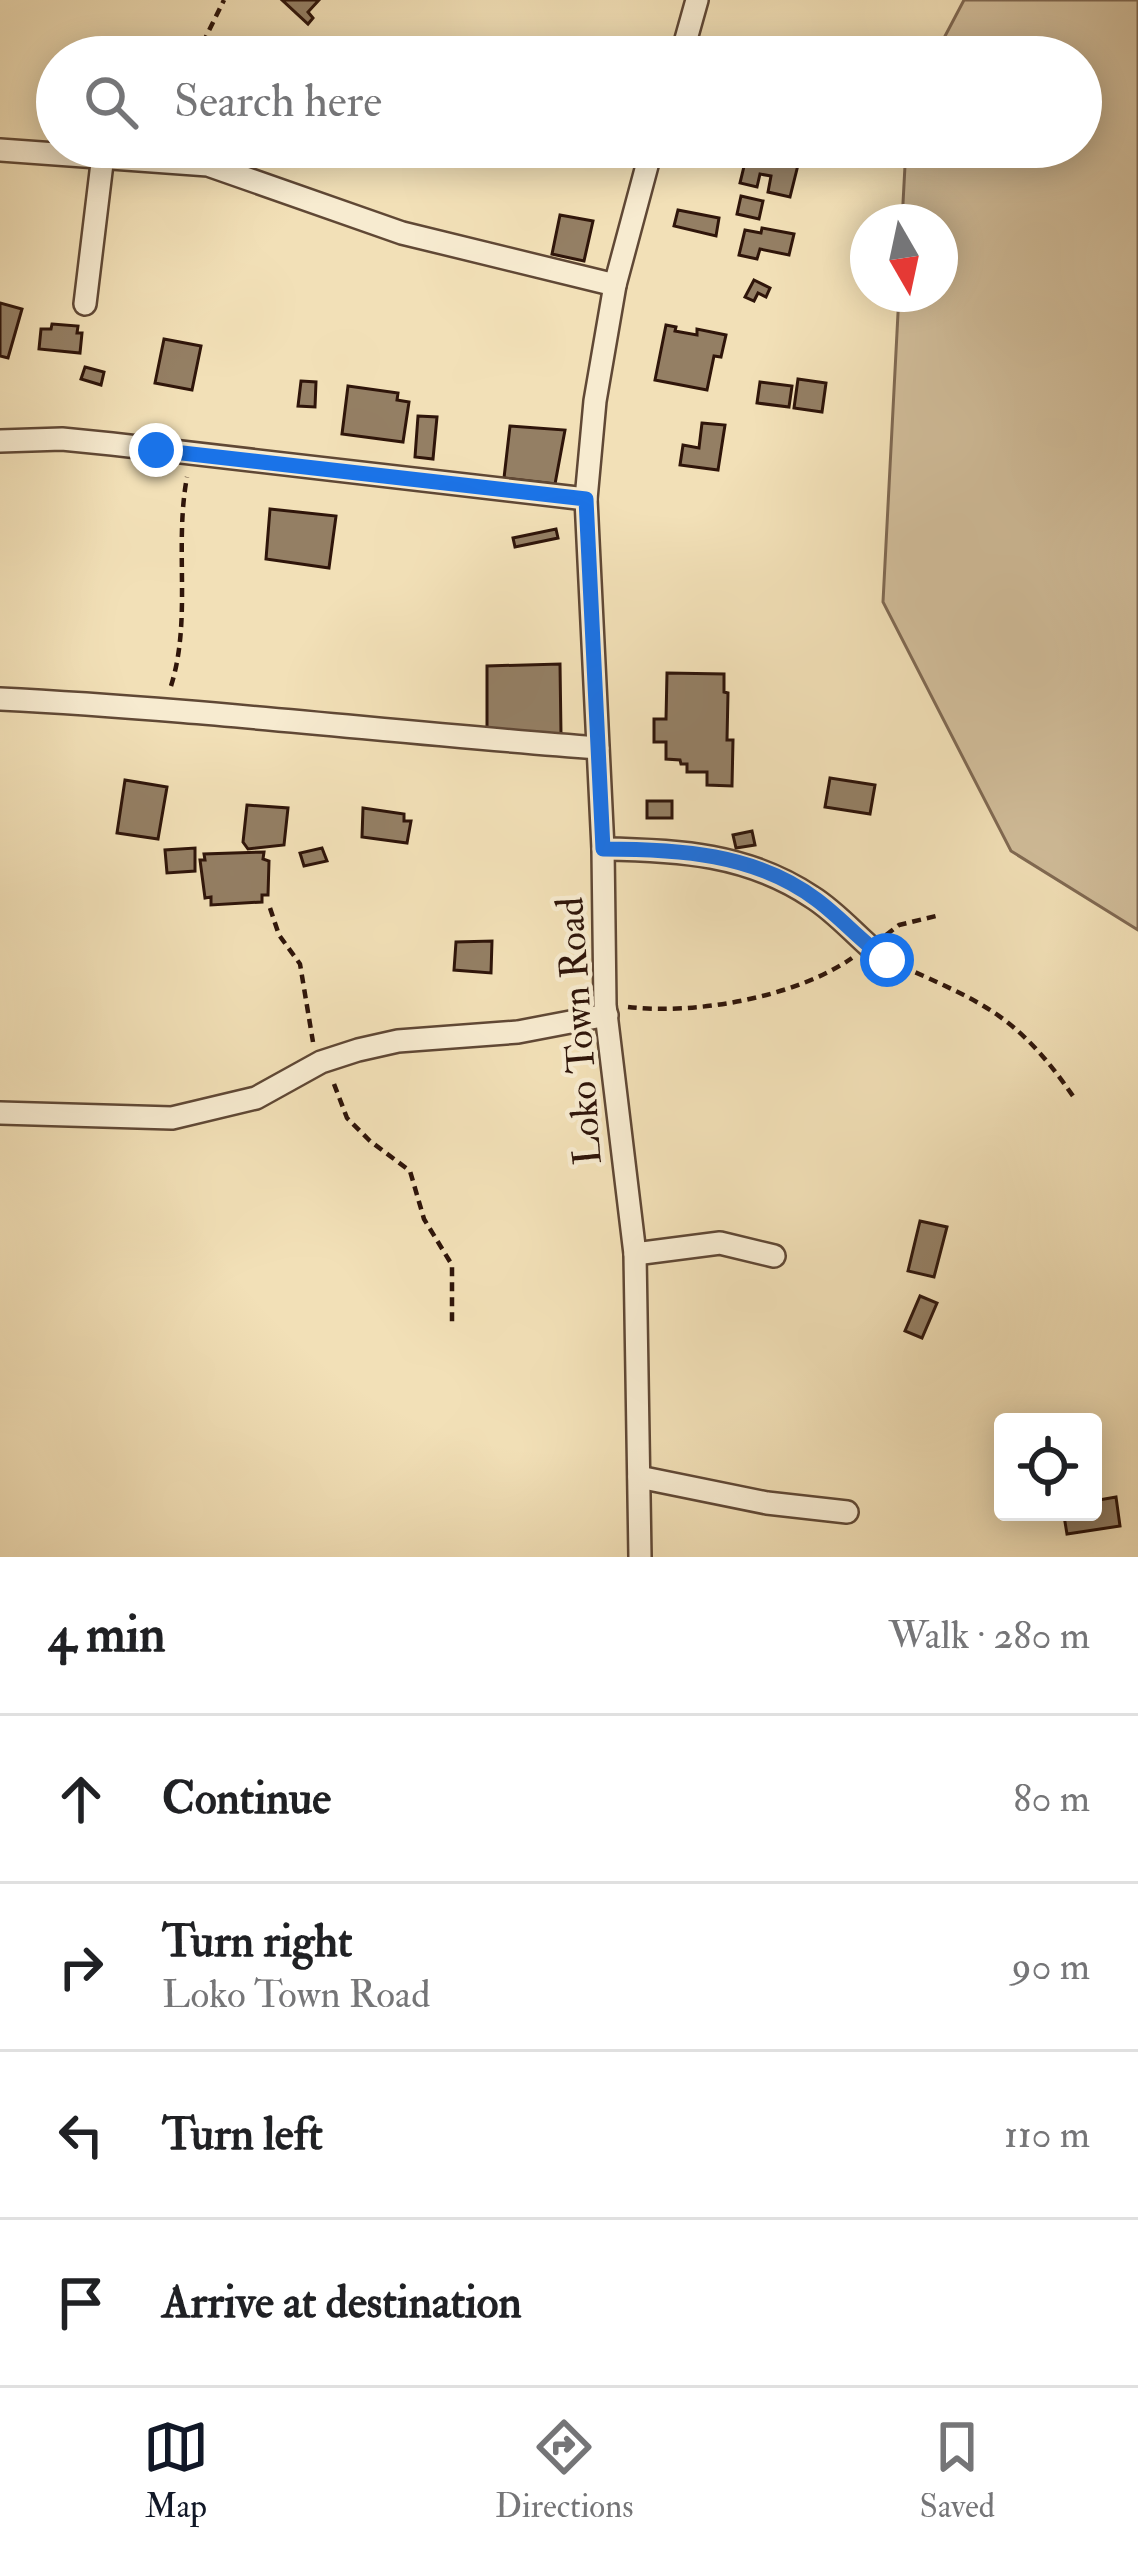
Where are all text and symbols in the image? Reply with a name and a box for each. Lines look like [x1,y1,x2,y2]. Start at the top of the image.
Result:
search box [36,36,1102,168]
icon: search [78,69,144,135]
text: Search here [174,74,382,130]
north arrow [850,204,958,312]
route end [129,423,183,477]
street label: Loko Town Road [545,895,613,1167]
route start [860,933,914,987]
map controls [994,1413,1102,1521]
button: locate [994,1413,1102,1521]
text: 4 min [48,1603,166,1667]
text: Walk · 280 m [888,1611,1090,1660]
icon: ahead [48,1766,114,1832]
text: Continue [162,1771,331,1827]
text: 80 m [1013,1774,1090,1823]
text: Turn right [162,1914,352,1970]
icon: right [48,1934,114,2000]
text: 90 m [1012,1942,1090,1991]
text: Loko Town Road [162,1970,430,2019]
icon: left [48,2102,114,2168]
text: Turn left [162,2107,323,2163]
text: 110 m [1004,2110,1090,2159]
icon: arrive [48,2270,114,2336]
text: Arrive at destination [162,2275,522,2331]
tab: Map [143,2414,209,2527]
tab: Directions [495,2414,634,2527]
tab: Saved [920,2414,995,2527]

